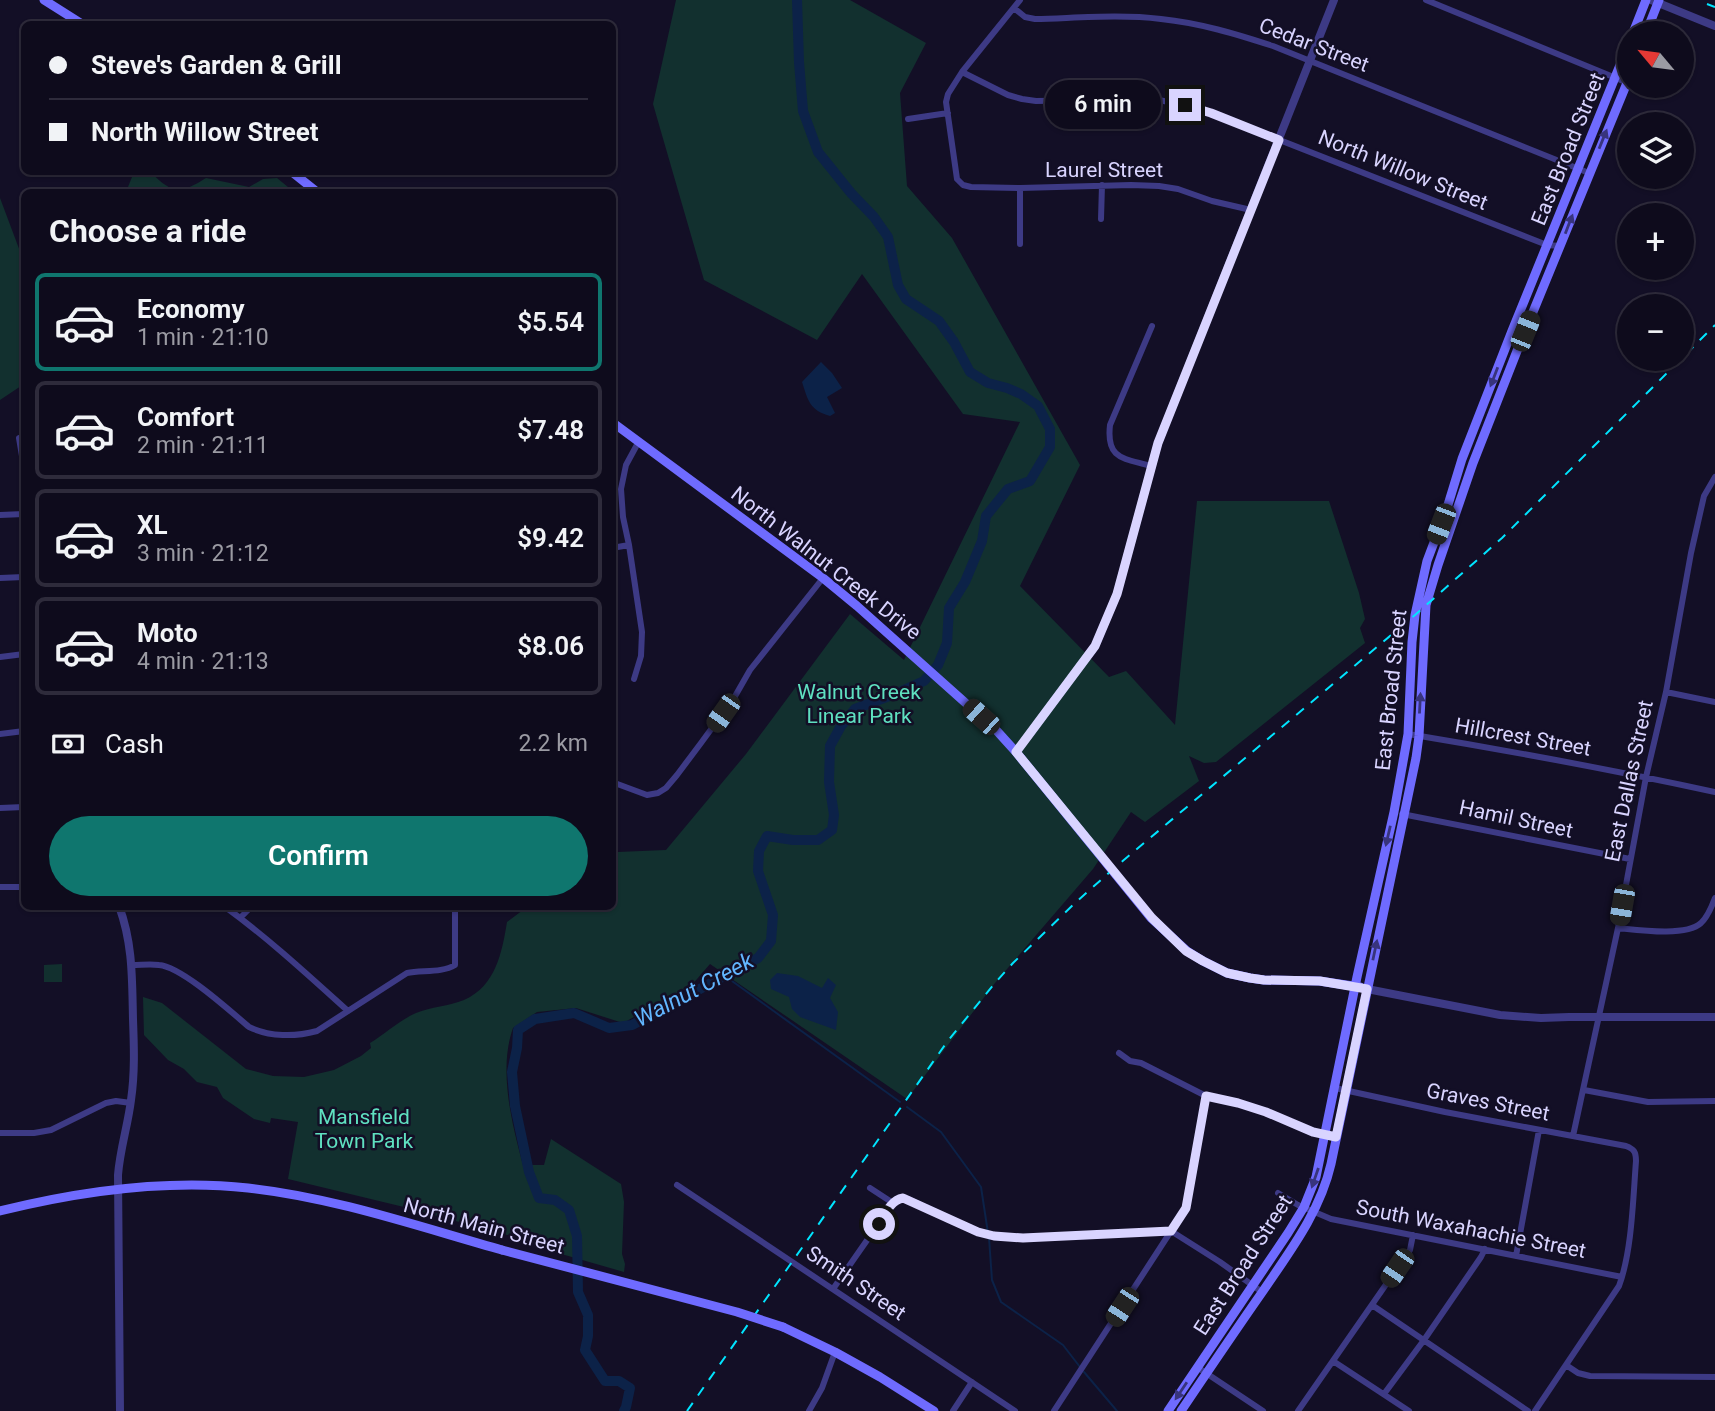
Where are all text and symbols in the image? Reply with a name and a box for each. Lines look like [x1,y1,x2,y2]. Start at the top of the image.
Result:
street label: Cedar Street [1256,13,1372,77]
north arrow [1617,21,1694,98]
map controls [1617,21,1694,371]
text: Steve's Garden & Grill [91,50,342,80]
street label: East Broad Street [1527,69,1610,229]
callout: 6 min [1045,80,1160,130]
route end [1169,89,1201,121]
text: 6 min [1074,91,1132,118]
button: layers [1617,112,1694,189]
text: North Willow Street [91,117,319,147]
street label: North Willow Street [1315,125,1491,215]
one-way arrow [1598,128,1609,149]
street label: Laurel Street [1045,158,1163,182]
button: + [1617,203,1694,280]
text: Choose a ride [49,212,246,250]
one-way arrow [1563,214,1574,235]
icon: car [53,291,116,354]
text: Economy [137,294,244,324]
button: − [1617,294,1694,371]
text: $5.54 [517,307,584,337]
car [1508,308,1543,354]
text: 1 min · 21:10 [137,324,269,351]
one-way arrow [1489,367,1500,388]
icon: car [53,399,116,462]
text: Comfort [137,402,234,432]
text: $7.48 [517,415,584,445]
text: 2 min · 21:11 [137,432,269,459]
street label: North Walnut Creek Drive [726,481,926,645]
car [1424,501,1459,547]
icon: car [53,507,116,570]
text: XL [137,510,168,540]
text: $9.42 [517,523,584,553]
text: 3 min · 21:12 [137,540,269,567]
street label: East Broad Street [1371,608,1411,772]
icon: car [53,615,116,678]
text: Moto [137,618,198,648]
text: $8.06 [517,631,584,661]
text: 4 min · 21:13 [137,648,269,675]
park label: Walnut Creek Linear Park [797,680,921,728]
car [703,690,744,736]
one-way arrow [1415,692,1426,714]
car [959,695,1004,739]
street label: East Dallas Street [1600,698,1658,864]
street label: Hillcrest Street [1453,713,1593,761]
icon: cash [49,725,87,763]
text: Cash [105,729,164,759]
text: 2.2 km [519,730,588,757]
street label: Hamil Street [1457,795,1575,843]
button: Confirm [49,816,588,896]
one-way arrow [1383,825,1394,847]
car [1609,882,1636,928]
one-way arrow [1370,939,1381,961]
water label: Walnut Creek [630,947,759,1033]
street label: Graves Street [1424,1078,1552,1126]
park label: Mansfield Town Park [315,1105,414,1153]
one-way arrow [1309,1168,1320,1189]
street label: East Broad Street [1189,1190,1297,1340]
street label: North Main Street [401,1193,567,1259]
street label: South Waxahachie Street [1354,1195,1588,1263]
route start [863,1208,895,1240]
street label: Smith Street [802,1241,911,1325]
car [1377,1245,1418,1291]
car [1102,1284,1143,1330]
one-way arrow [1174,1382,1188,1400]

